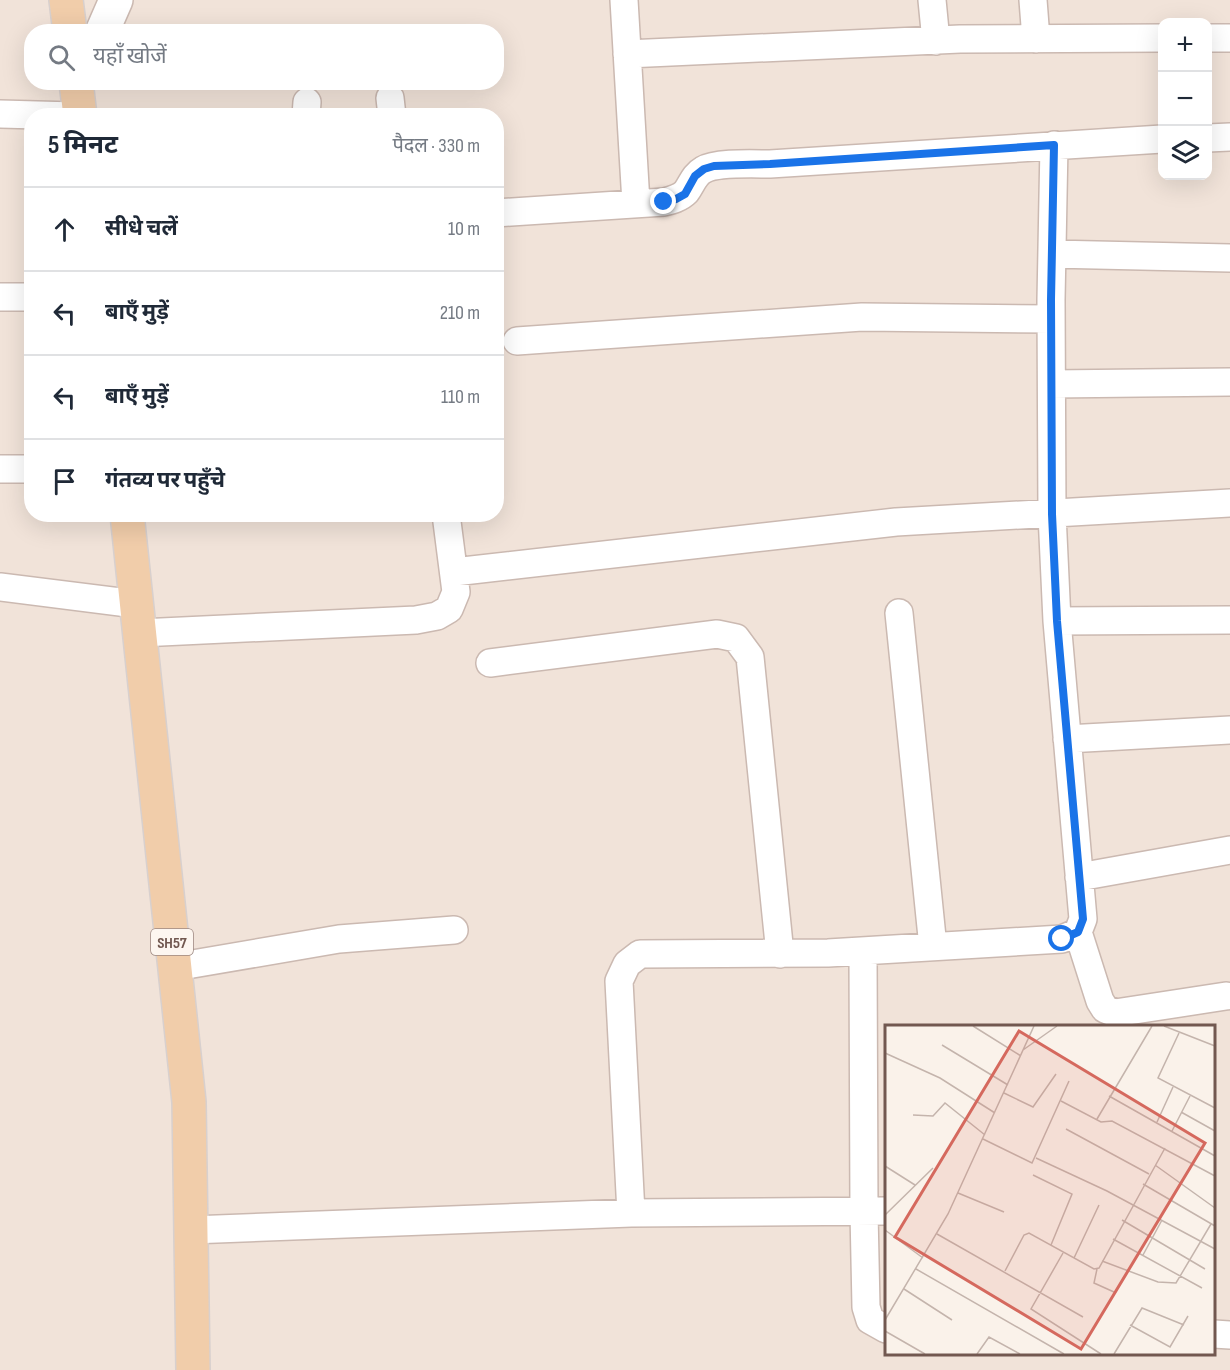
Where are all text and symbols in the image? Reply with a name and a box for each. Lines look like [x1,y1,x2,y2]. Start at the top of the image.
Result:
map controls [1158,18,1212,180]
button: + [1158,18,1212,72]
search box [24,24,504,90]
icon: search [45,41,78,74]
text: यहाँ खोजें [93,43,167,70]
button: − [1158,72,1212,126]
button: layers [1158,126,1212,180]
text: 5 मिनट [48,130,118,161]
text: पैदल · 330 m [392,134,480,158]
route end [650,188,676,214]
icon: ahead [48,213,81,246]
text: सीधे चलें [105,215,178,242]
text: 10 m [448,217,480,241]
icon: left [48,297,81,330]
text: बाएँ मुड़ें [105,299,169,326]
text: 210 m [440,301,480,325]
icon: left [48,381,81,414]
text: बाएँ मुड़ें [105,383,169,410]
text: 110 m [441,385,480,409]
icon: arrive [48,465,81,498]
text: गंतव्य पर पहुँचे [105,467,225,494]
route start [1048,925,1074,951]
road number: SH57 [151,929,193,955]
inset map [885,1025,1215,1355]

